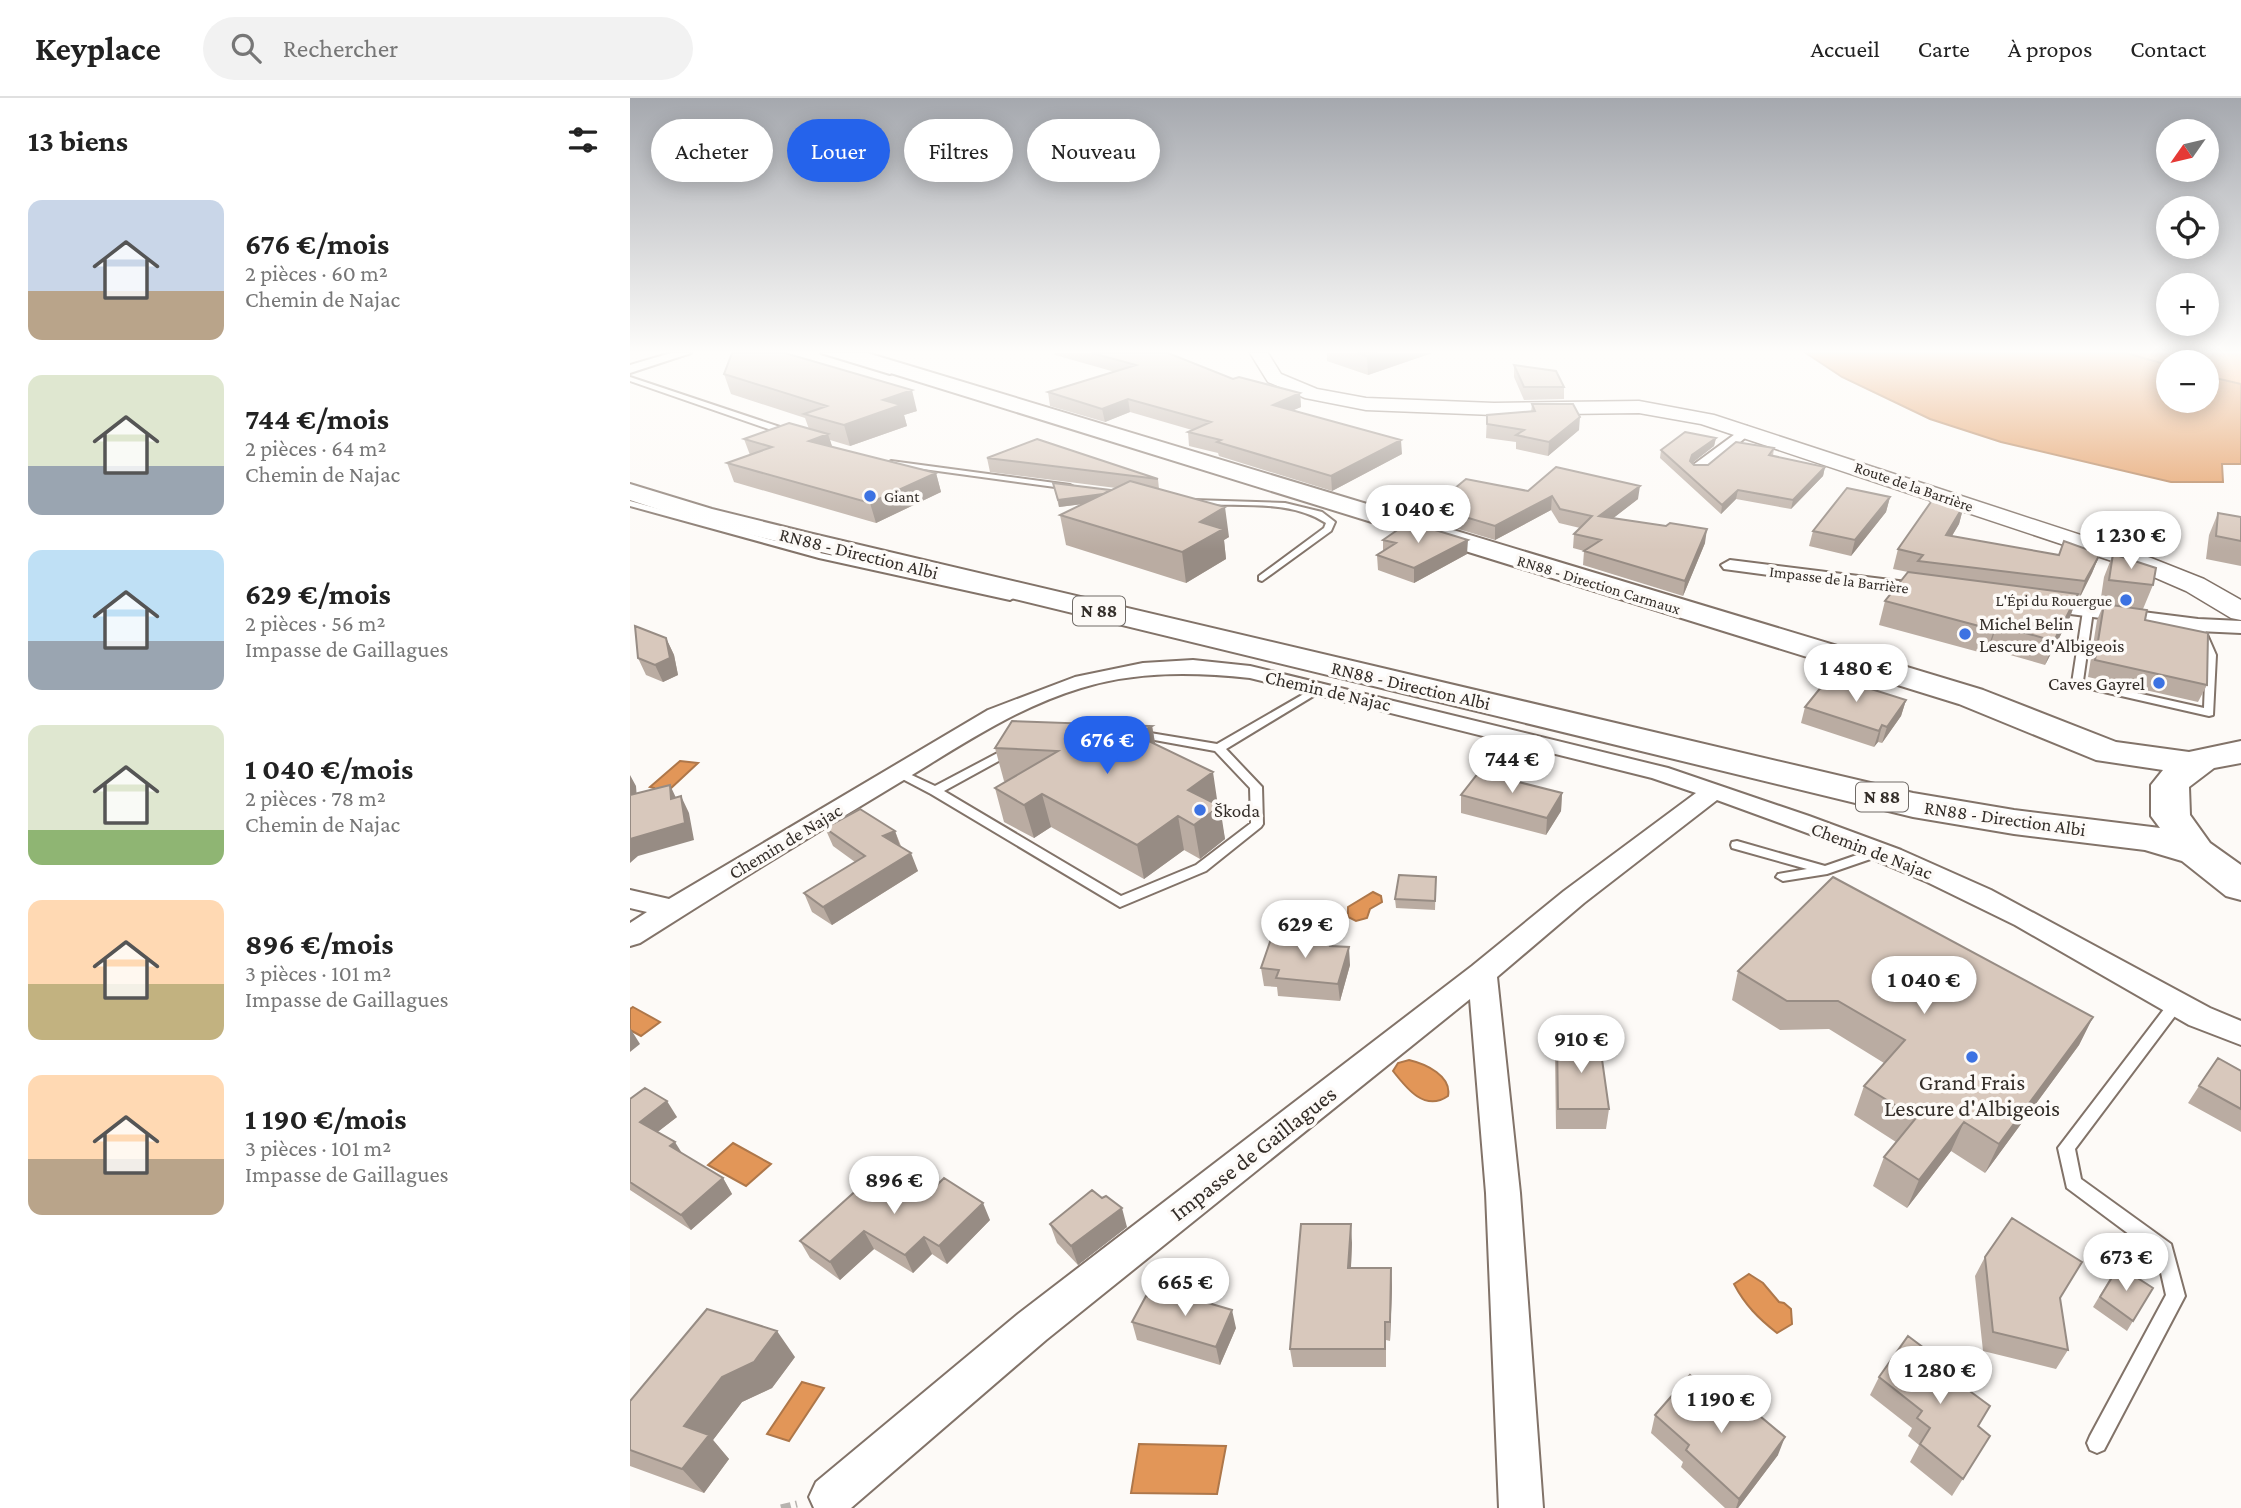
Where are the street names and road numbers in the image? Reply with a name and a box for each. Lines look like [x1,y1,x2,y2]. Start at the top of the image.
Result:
street label: Route de la Barrière [1852,458,1975,515]
street label: RN88 - Direction Albi [777,524,940,583]
street label: RN88 - Direction Carmaux [1515,551,1683,618]
street label: Impasse de la Barrière [1768,563,1910,597]
road number: N 88 [1073,597,1125,626]
street label: RN88 - Direction Albi [1329,657,1493,714]
street label: Chemin de Najac [1263,666,1393,716]
road number: N 88 [1856,782,1908,812]
street label: RN88 - Direction Albi [1923,797,2087,840]
street label: Chemin de Najac [725,799,846,884]
street label: Chemin de Najac [1808,818,1936,884]
street label: Impasse de Gaillagues [1165,1080,1341,1226]

